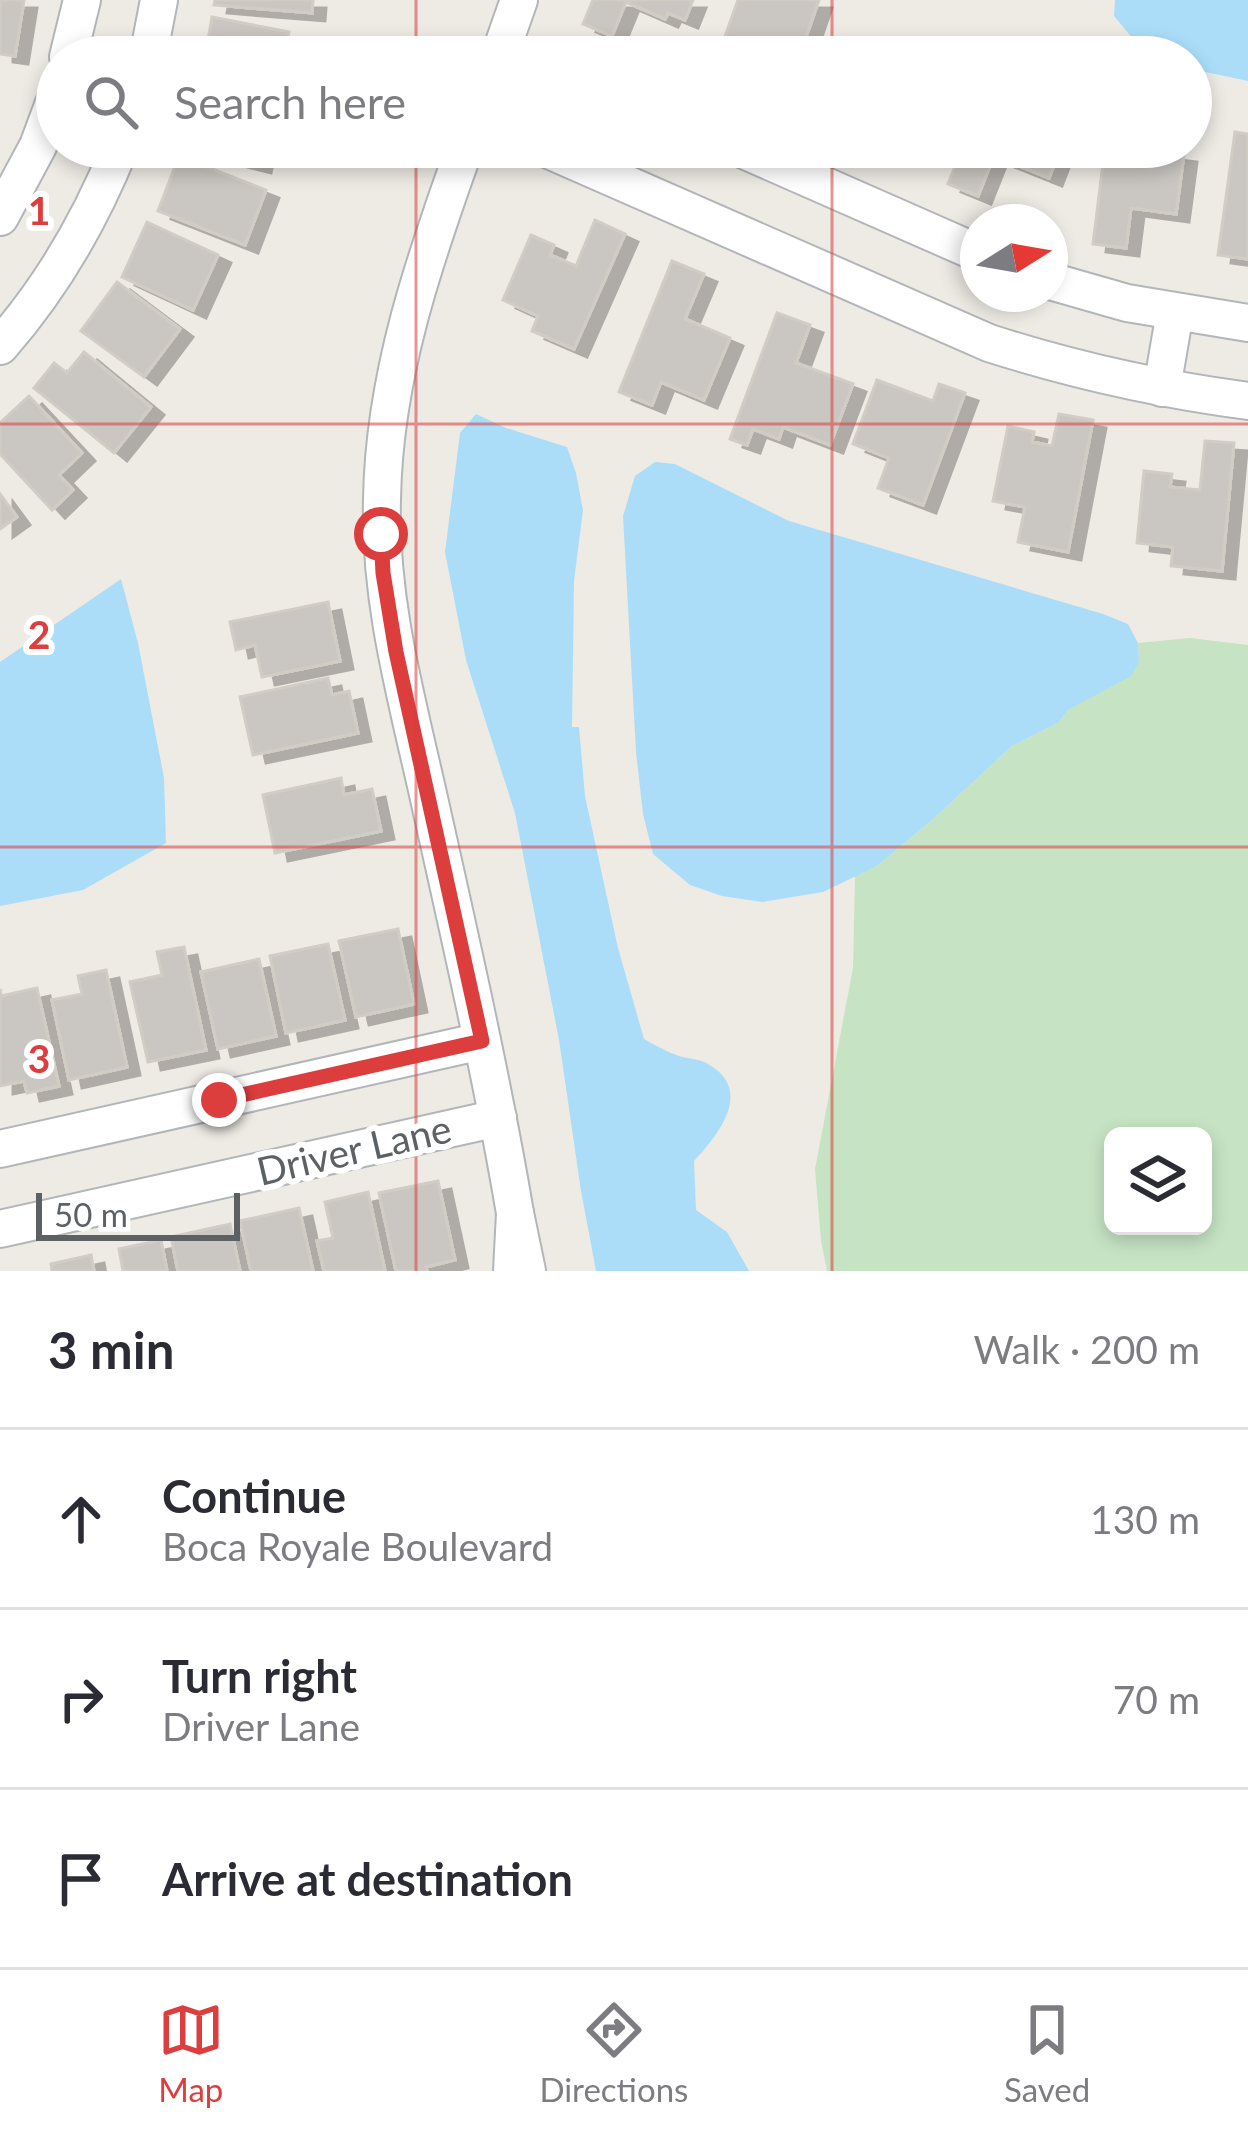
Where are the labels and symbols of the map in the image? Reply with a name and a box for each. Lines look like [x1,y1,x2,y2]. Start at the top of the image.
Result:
text: 1 [28,187,50,233]
north arrow [960,204,1068,312]
route start [354,507,408,561]
text: 2 [28,611,50,657]
text: 3 [28,1035,50,1081]
route end [192,1073,246,1127]
street label: Driver Lane [252,1104,455,1194]
scale bar [36,1187,240,1240]

